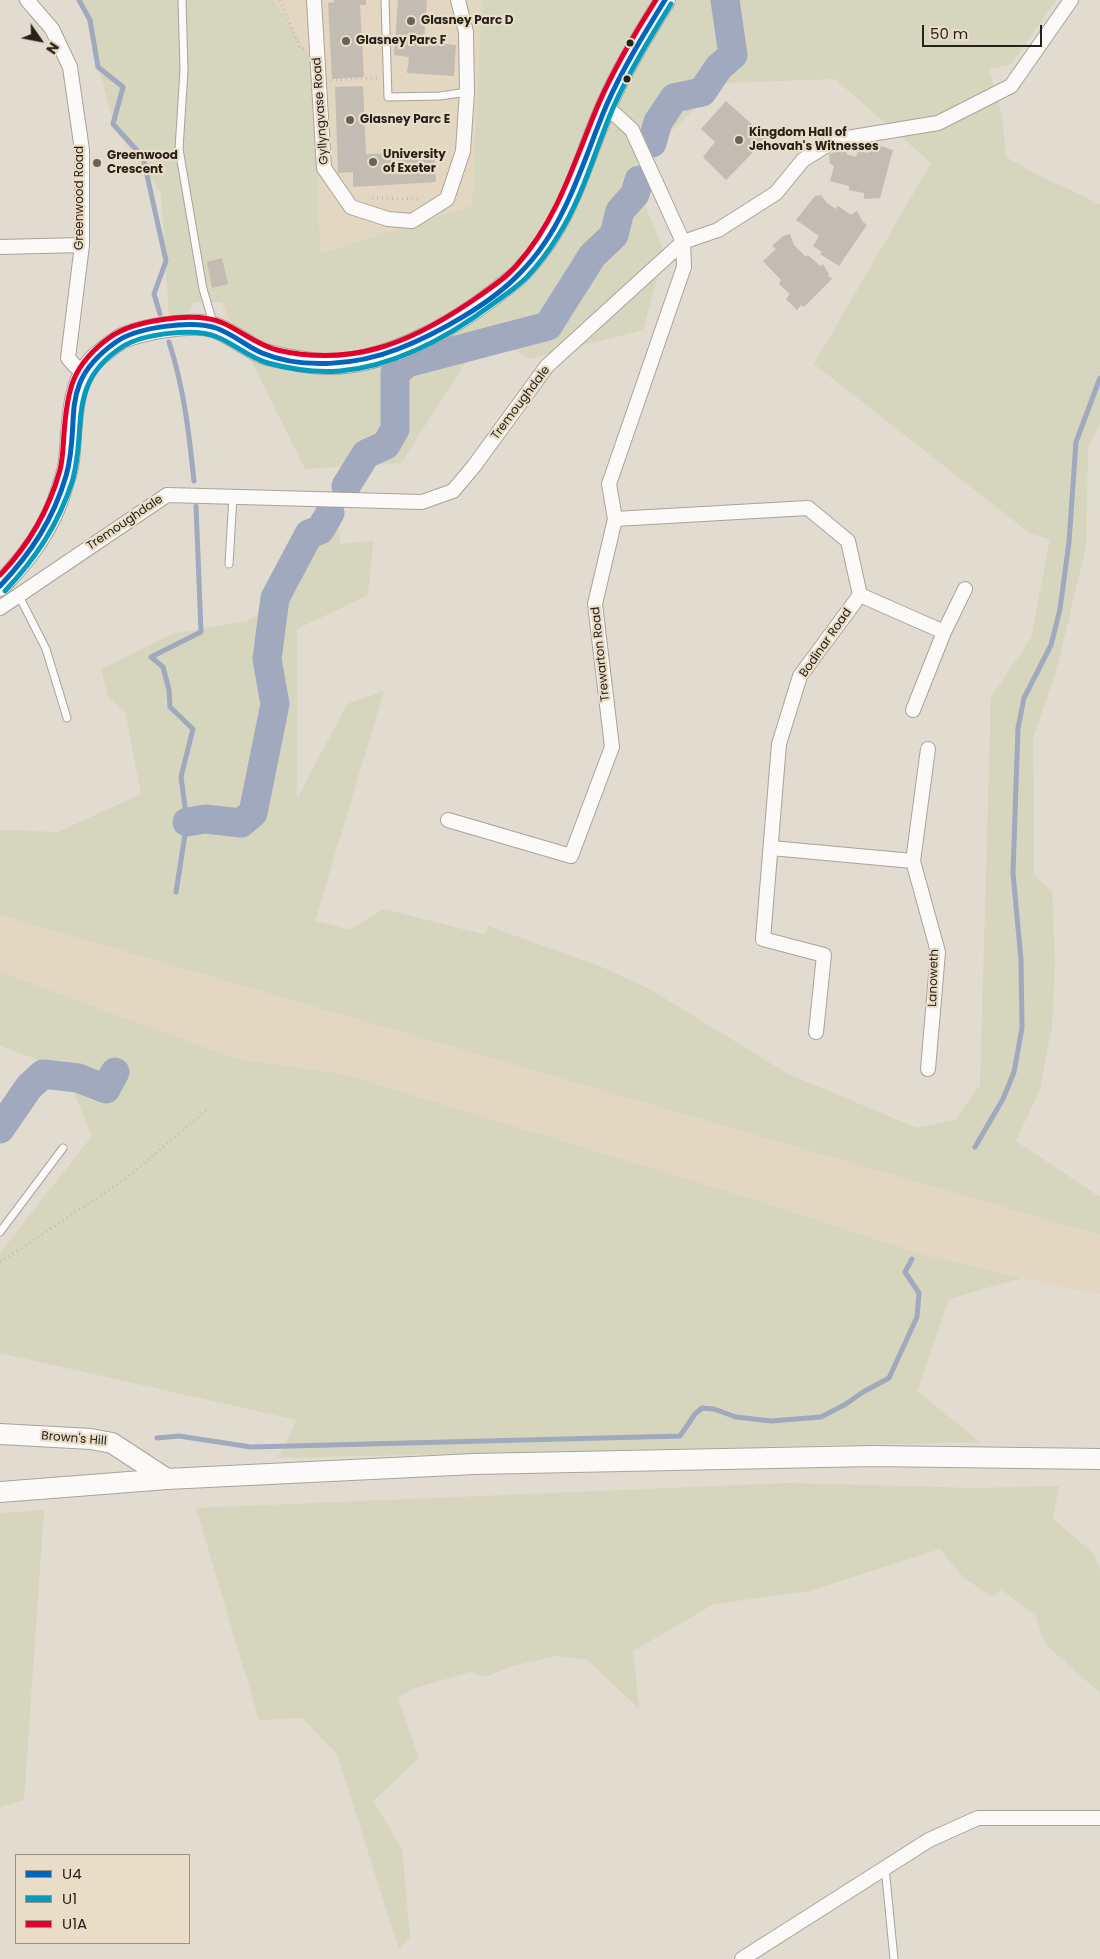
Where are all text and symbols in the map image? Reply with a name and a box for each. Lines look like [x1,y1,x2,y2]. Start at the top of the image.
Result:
place label: Glasney Parc D [421,14,513,28]
north arrow [15,15,65,65]
marker: Glasney Parc D [405,15,417,27]
scale bar [925,15,1045,47]
text: 50 m [930,23,968,44]
place label: Glasney Parc F [356,34,446,48]
marker: Glasney Parc F [340,35,352,47]
text: N [41,38,64,58]
unlabelled marker [625,38,635,48]
street label: Gyllyngvase Road [310,57,332,165]
unlabelled marker [622,74,632,84]
place label: Glasney Parc E [360,113,450,127]
marker: Glasney Parc E [344,114,356,126]
place label: Kingdom Hall of Jehovah's Witnesses [749,126,879,154]
marker: Kingdom Hall of Jehovah's Witnesses [733,134,745,146]
street label: Greenwood Road [73,146,87,250]
place label: University of Exeter [383,148,446,176]
place label: Greenwood Crescent [107,149,178,177]
marker: University of Exeter [367,156,379,168]
marker: Greenwood Crescent [91,157,103,169]
street label: Tremoughdale [489,363,553,443]
street label: Tremoughdale [84,492,166,554]
street label: Trewarton Road [589,606,613,702]
street label: Bodinar Road [797,606,855,680]
street label: Lanoweth [926,949,942,1007]
street label: Brown's Hill [41,1429,107,1449]
legend [15,1854,190,1944]
text: U4 [62,1863,82,1884]
text: U1 [62,1888,77,1909]
text: U1A [62,1913,87,1934]

